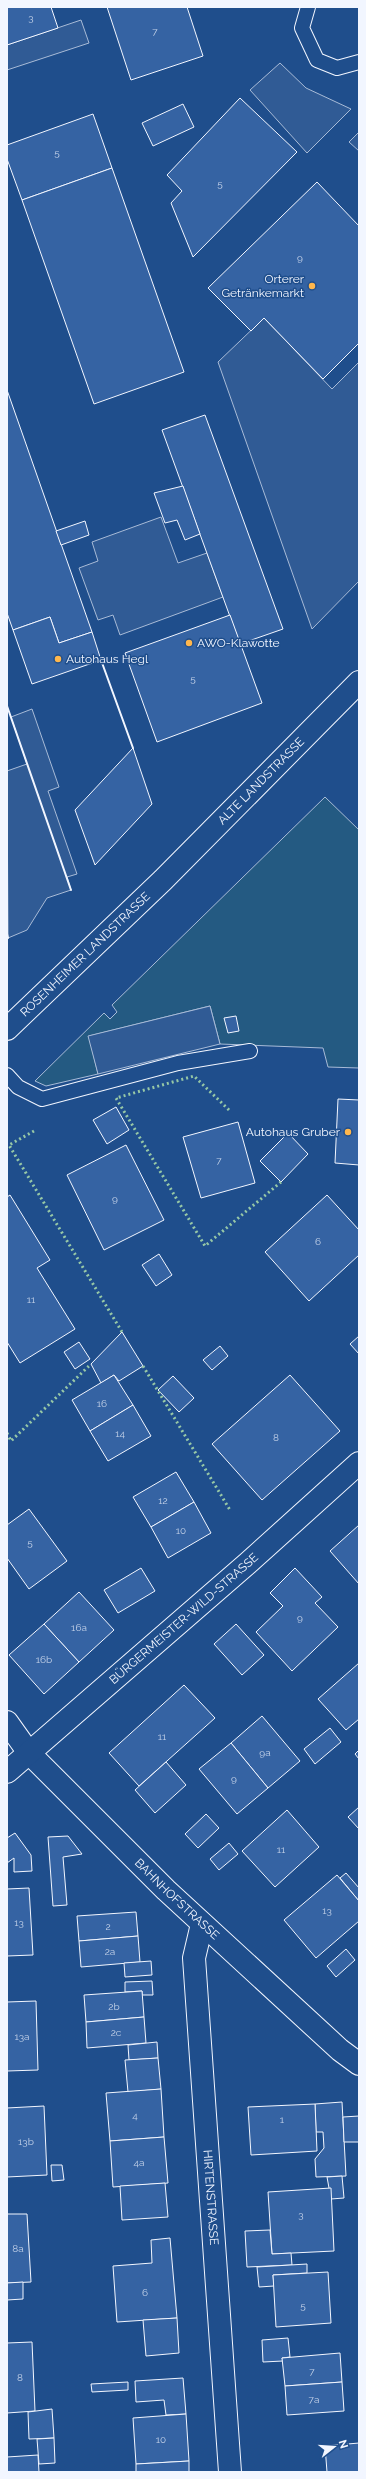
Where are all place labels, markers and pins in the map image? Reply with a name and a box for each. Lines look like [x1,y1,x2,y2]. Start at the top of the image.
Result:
place label: Orterer Getränkemarkt [221,272,305,300]
marker: Orterer Getränkemarkt [307,281,317,291]
place label: AWO-Klawotte [197,636,280,650]
marker: AWO-Klawotte [184,638,194,648]
place label: Autohaus Hegl [66,652,149,666]
marker: Autohaus Hegl [53,654,63,664]
place label: Autohaus Gruber [246,1125,341,1139]
marker: Autohaus Gruber [343,1127,353,1137]

